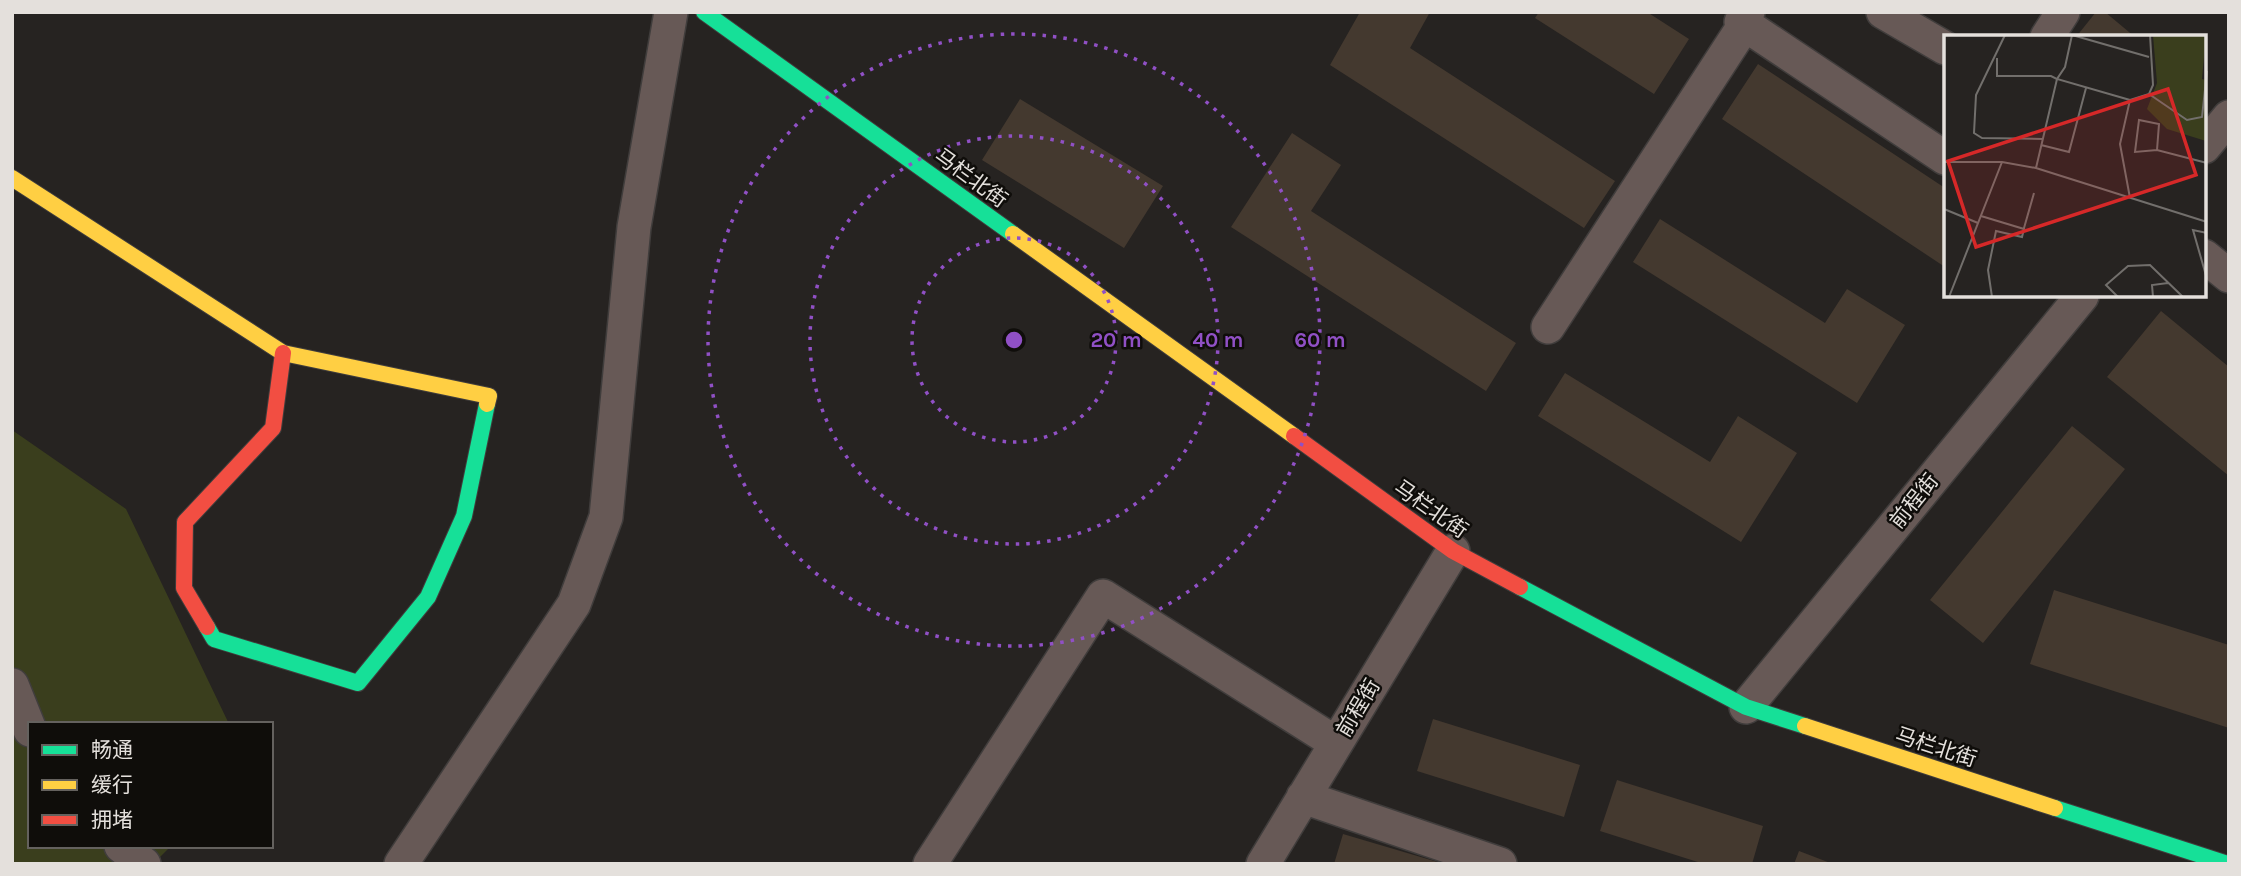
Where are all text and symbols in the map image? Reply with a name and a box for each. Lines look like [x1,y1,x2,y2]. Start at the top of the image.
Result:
inset map [1944,35,2206,298]
street label: 马栏北街 [930,144,1012,212]
centre of rings [1002,328,1026,352]
text: 20 m [1090,328,1142,352]
text: 40 m [1192,328,1244,352]
text: 60 m [1294,328,1346,352]
street label: 前程街 [1885,469,1943,533]
street label: 马栏北街 [1390,475,1472,543]
street label: 前程街 [1331,675,1385,741]
legend [28,722,273,848]
street label: 马栏北街 [1892,723,1980,771]
text: 畅通 [91,738,133,762]
text: 缓行 [91,773,133,797]
text: 拥堵 [91,808,133,832]

